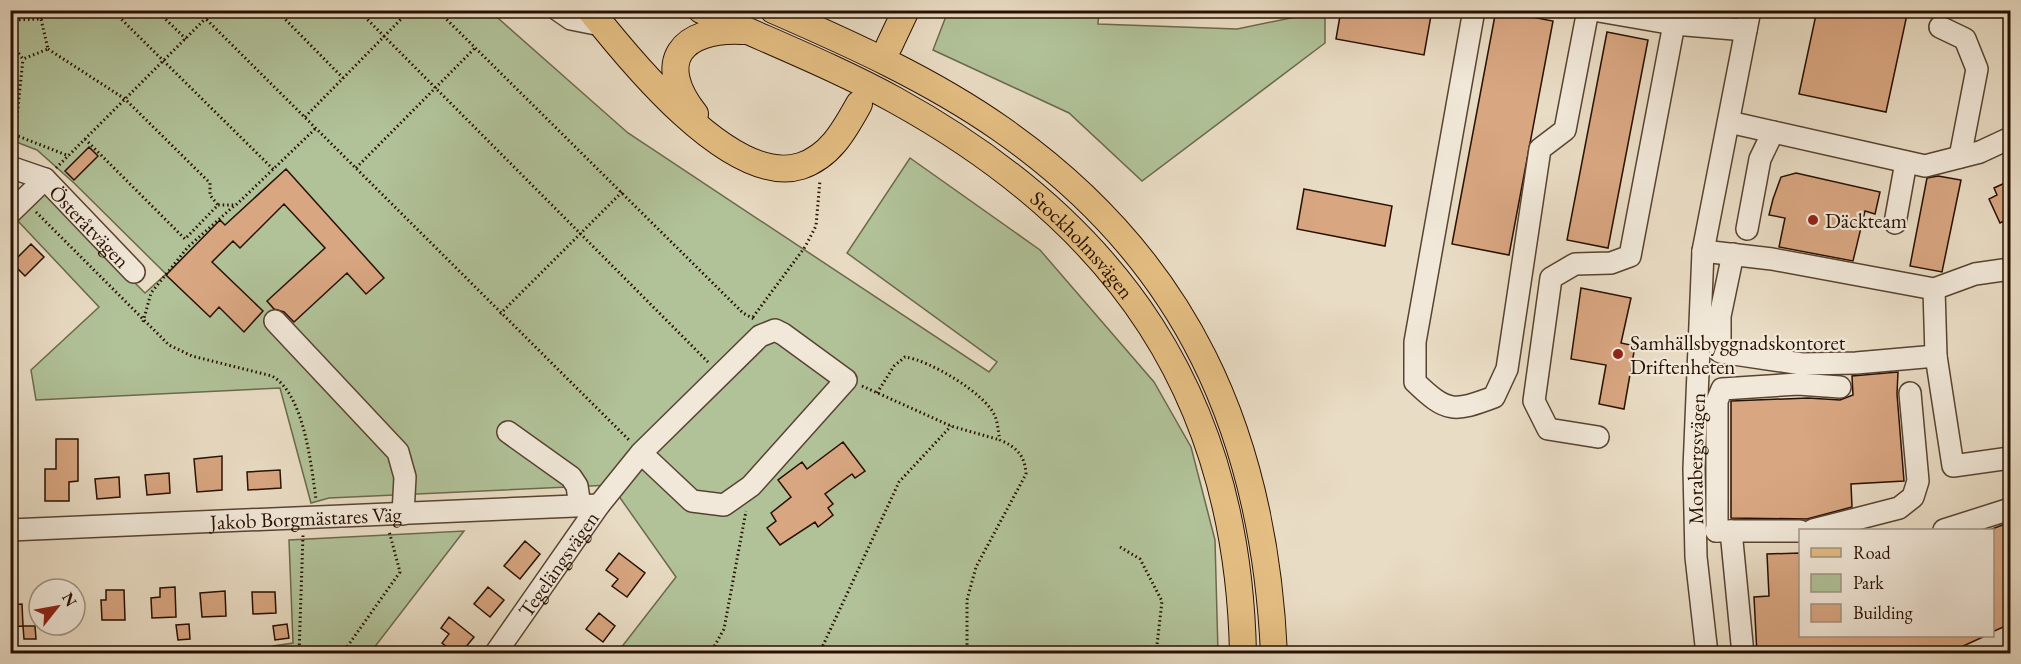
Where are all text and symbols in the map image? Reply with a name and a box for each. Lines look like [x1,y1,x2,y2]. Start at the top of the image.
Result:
street label: Österåtvägen [44,179,136,273]
street label: Stockholmsvägen [1025,184,1141,304]
place label: Däckteam [1825,207,1907,234]
marker: Däckteam [1806,213,1820,227]
place label: Samhällsbyggnadskontoret Driftenheten [1630,329,1846,380]
marker: Samhällsbyggnadskontoret Driftenheten [1611,347,1625,361]
street label: Morabergsvägen [1680,392,1711,525]
street label: Jakob Borgmästares Väg [207,500,403,535]
street label: Tegelängsvägen [512,505,604,622]
legend [1799,529,1994,637]
text: Road [1853,541,1892,564]
text: Park [1853,571,1884,594]
north arrow [27,577,87,637]
text: N [57,589,82,611]
text: Building [1853,601,1913,624]

